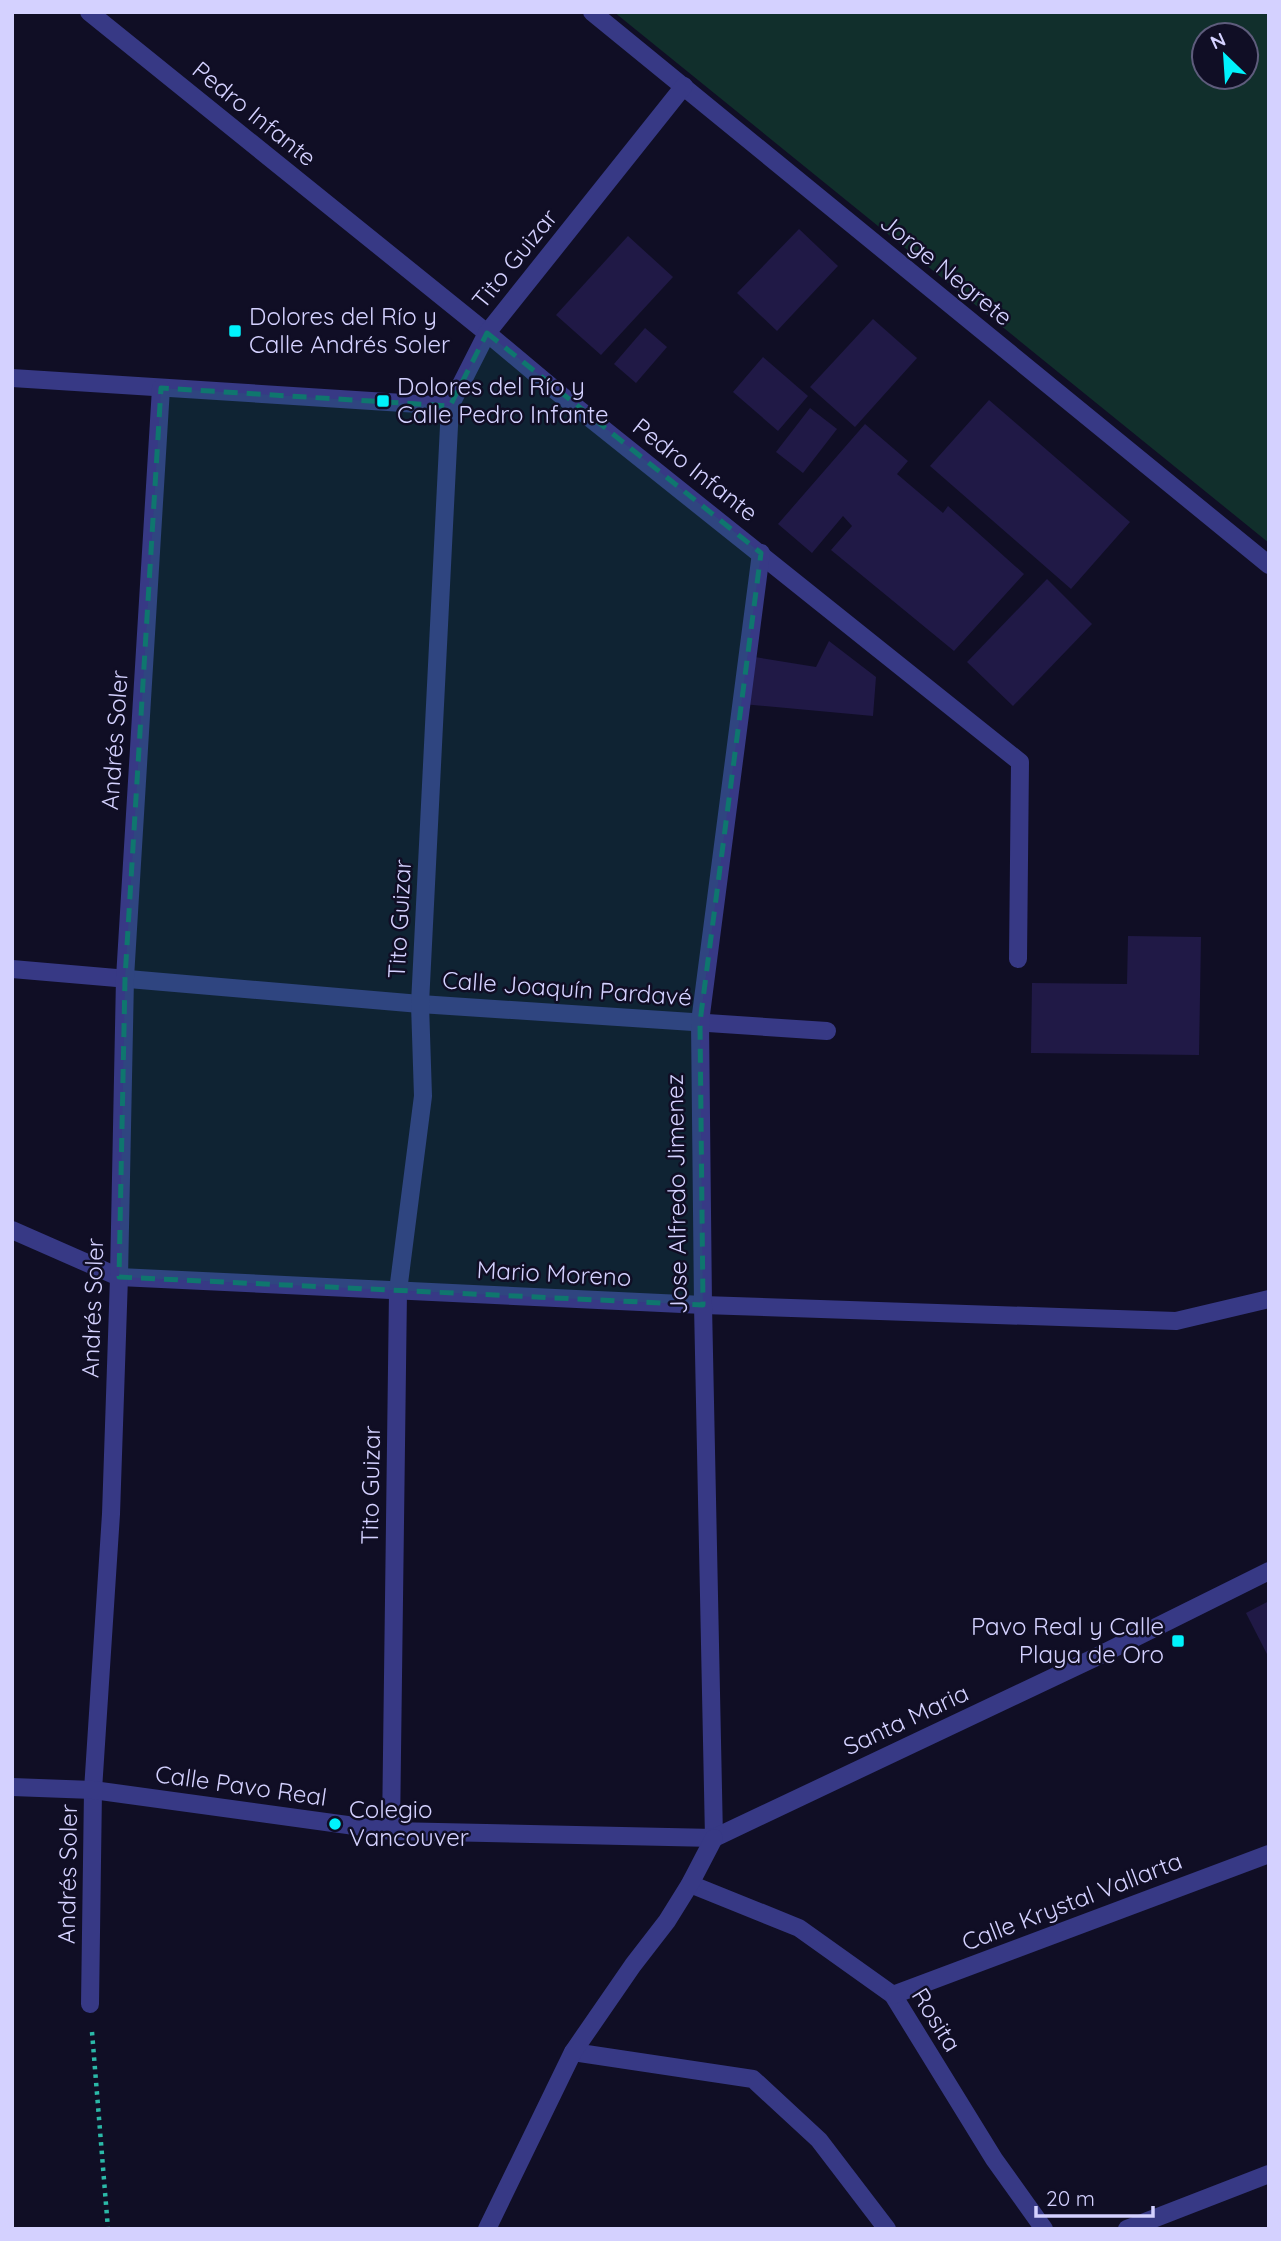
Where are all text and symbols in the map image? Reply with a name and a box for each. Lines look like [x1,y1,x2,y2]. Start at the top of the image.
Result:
north arrow [1190,21,1260,91]
text: N [1206,27,1229,54]
street label: Pedro Infante [187,54,323,172]
street label: Tito Guizar [465,203,563,314]
street label: Jorge Negrete [874,207,1019,332]
place label: Dolores del Río y Calle Andrés Soler [249,301,450,359]
marker: Dolores del Río y Calle Andrés Soler [227,323,243,339]
place label: Dolores del Río y Calle Pedro Infante [397,371,609,429]
marker: Dolores del Río y Calle Pedro Infante [375,393,391,409]
street label: Pedro Infante [627,411,764,527]
street label: Andrés Soler [94,669,134,811]
street label: Tito Guizar [381,859,417,979]
street label: Calle Joaquín Pardavé [441,964,693,1012]
street label: Jose Alfredo Jimenez [659,1074,693,1314]
street label: Andrés Soler [75,1237,109,1378]
street label: Mario Moreno [476,1254,632,1292]
street label: Tito Guizar [354,1425,386,1545]
place label: Pavo Real y Calle Playa de Oro [971,1611,1164,1669]
marker: Pavo Real y Calle Playa de Oro [1170,1633,1186,1649]
street label: Santa Maria [838,1677,973,1761]
street label: Calle Pavo Real [153,1758,329,1812]
place label: Colegio Vancouver [349,1794,469,1852]
street label: Andrés Soler [51,1804,83,1944]
marker: Colegio Vancouver [327,1816,343,1832]
street label: Calle Krystal Vallarta [957,1845,1186,1957]
street label: Rosita [906,1982,968,2057]
scale bar [1036,2174,1153,2218]
text: 20 m [1046,2185,1095,2211]

